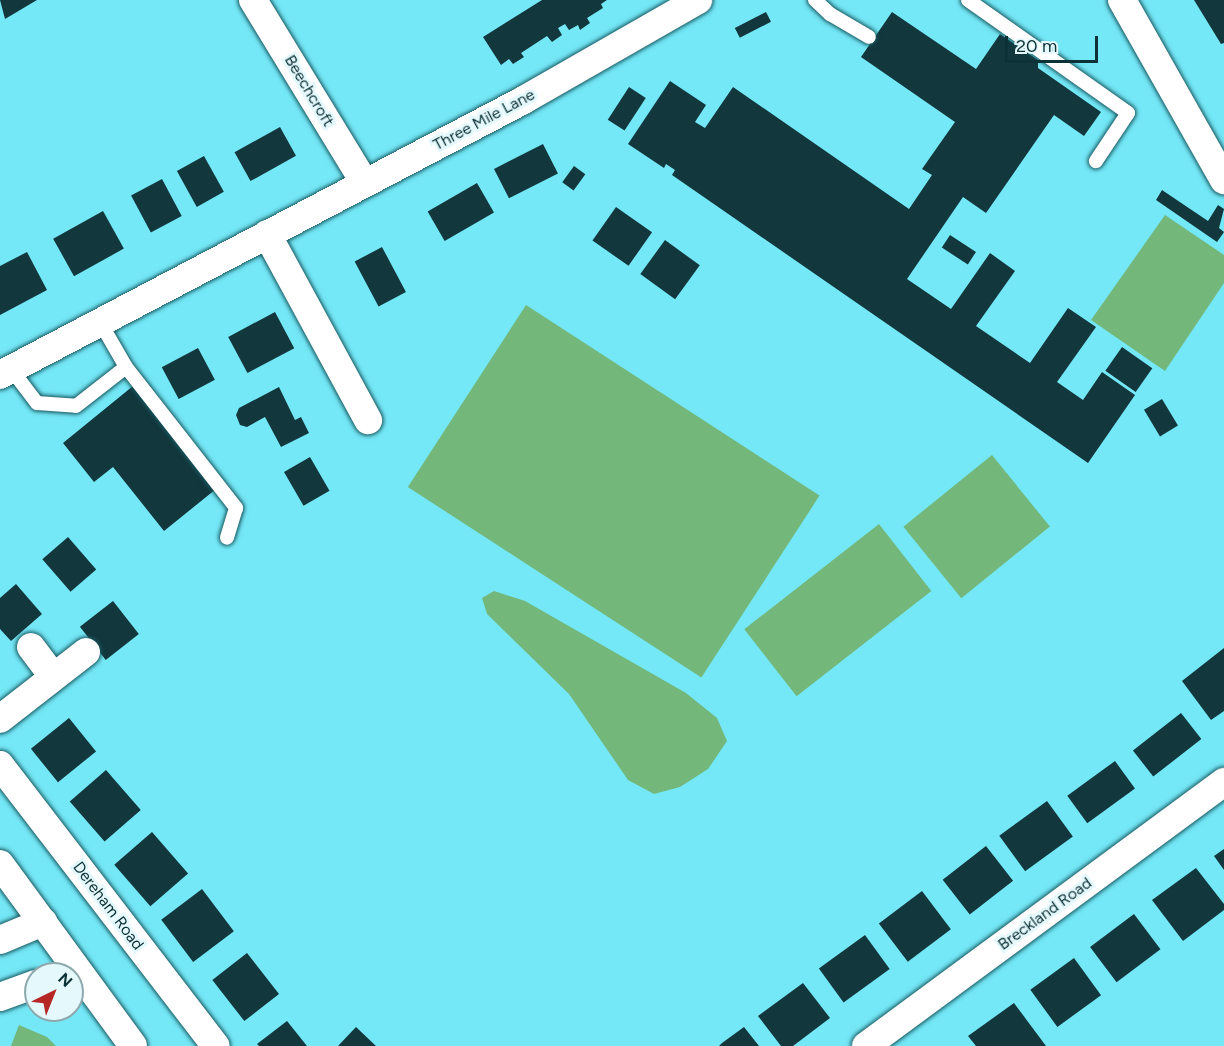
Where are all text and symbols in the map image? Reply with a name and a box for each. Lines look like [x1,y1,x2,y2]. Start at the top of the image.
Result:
scale bar [1008,24,1101,62]
text: 20 m [1016,35,1057,57]
street label: Beechcroft [280,52,338,130]
street label: Three Mile Lane [430,85,538,155]
street label: Dereham Road [69,858,147,954]
street label: Breckland Road [994,874,1096,954]
north arrow [24,962,84,1022]
text: N [54,969,76,991]

